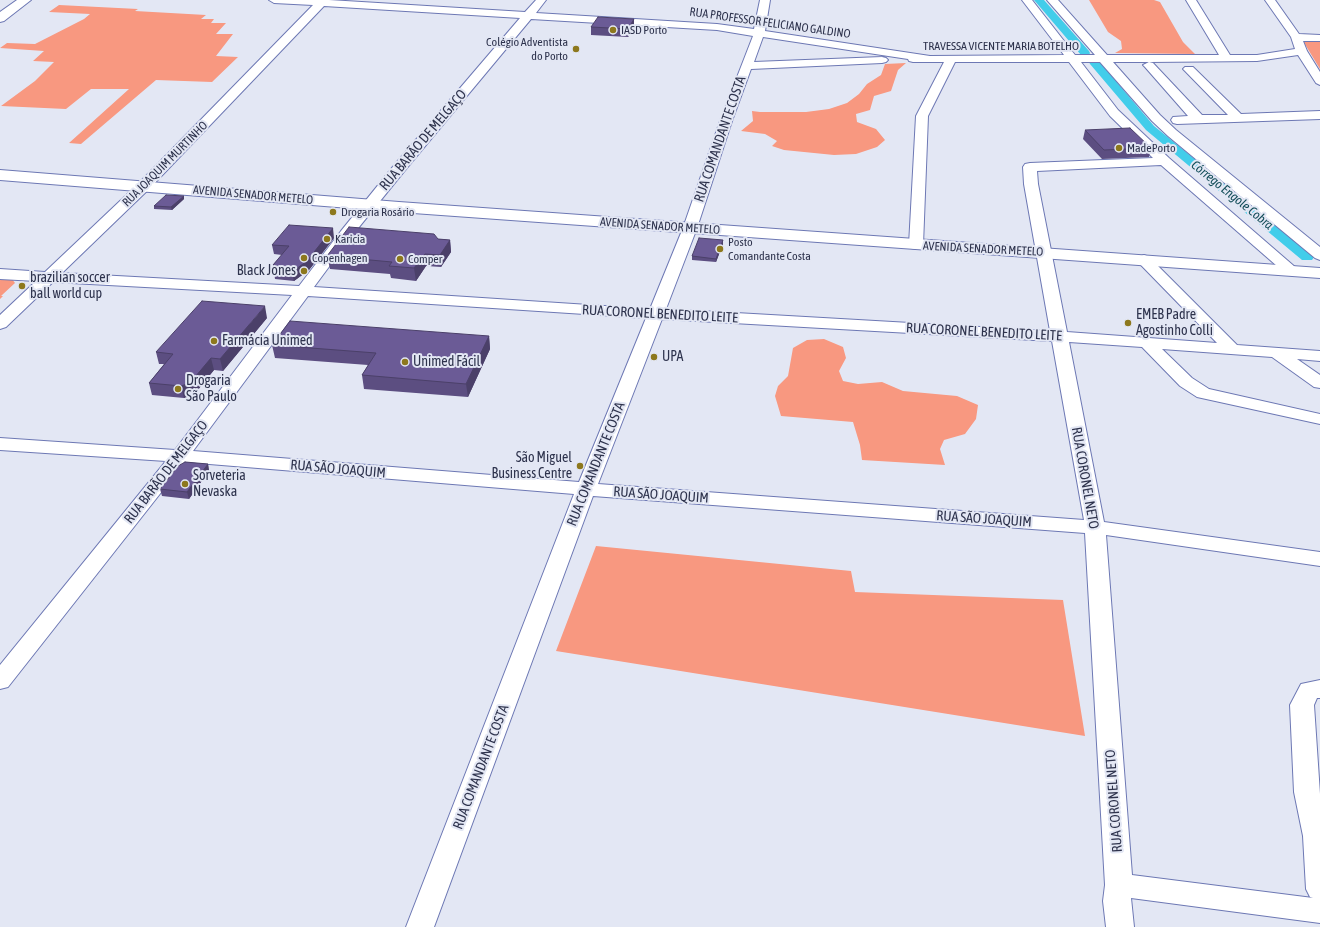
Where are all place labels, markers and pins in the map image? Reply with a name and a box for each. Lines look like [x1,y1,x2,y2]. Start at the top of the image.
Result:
place label: IASD Porto [621,23,667,37]
marker: IASD Porto [608,25,618,35]
place label: Colégio Adventista do Porto [486,35,568,63]
marker: Colégio Adventista do Porto [571,44,581,54]
place label: MadePorto [1127,141,1176,155]
marker: MadePorto [1114,143,1124,153]
place label: Drogaria Rosário [341,205,414,219]
marker: Drogaria Rosário [328,207,338,217]
place label: Karicia [335,232,365,246]
marker: Karicia [322,234,332,244]
place label: Posto Comandante Costa [728,235,811,263]
marker: Posto Comandante Costa [715,244,725,254]
place label: Copenhagen [312,251,368,265]
place label: Comper [408,252,442,266]
marker: Copenhagen [299,253,309,263]
marker: Comper [395,254,405,264]
place label: Black Jones [237,263,296,279]
marker: Black Jones [299,266,309,276]
place label: brazilian soccer ball world cup [30,270,110,302]
marker: brazilian soccer ball world cup [17,281,27,291]
place label: EMEB Padre Agostinho Colli [1136,307,1213,340]
marker: EMEB Padre Agostinho Colli [1123,318,1133,328]
place label: Farmácia Unimed [222,333,313,349]
marker: Farmácia Unimed [209,336,219,346]
place label: UPA [662,349,683,365]
marker: UPA [649,352,659,362]
place label: Unimed Fácil [413,354,480,370]
marker: Unimed Fácil [400,357,410,367]
place label: Drogaria São Paulo [186,373,237,406]
marker: Drogaria São Paulo [173,384,183,394]
place label: São Miguel Business Centre [492,450,572,482]
marker: São Miguel Business Centre [575,461,585,471]
place label: Sorveteria Nevaska [193,468,246,500]
marker: Sorveteria Nevaska [180,479,190,489]

